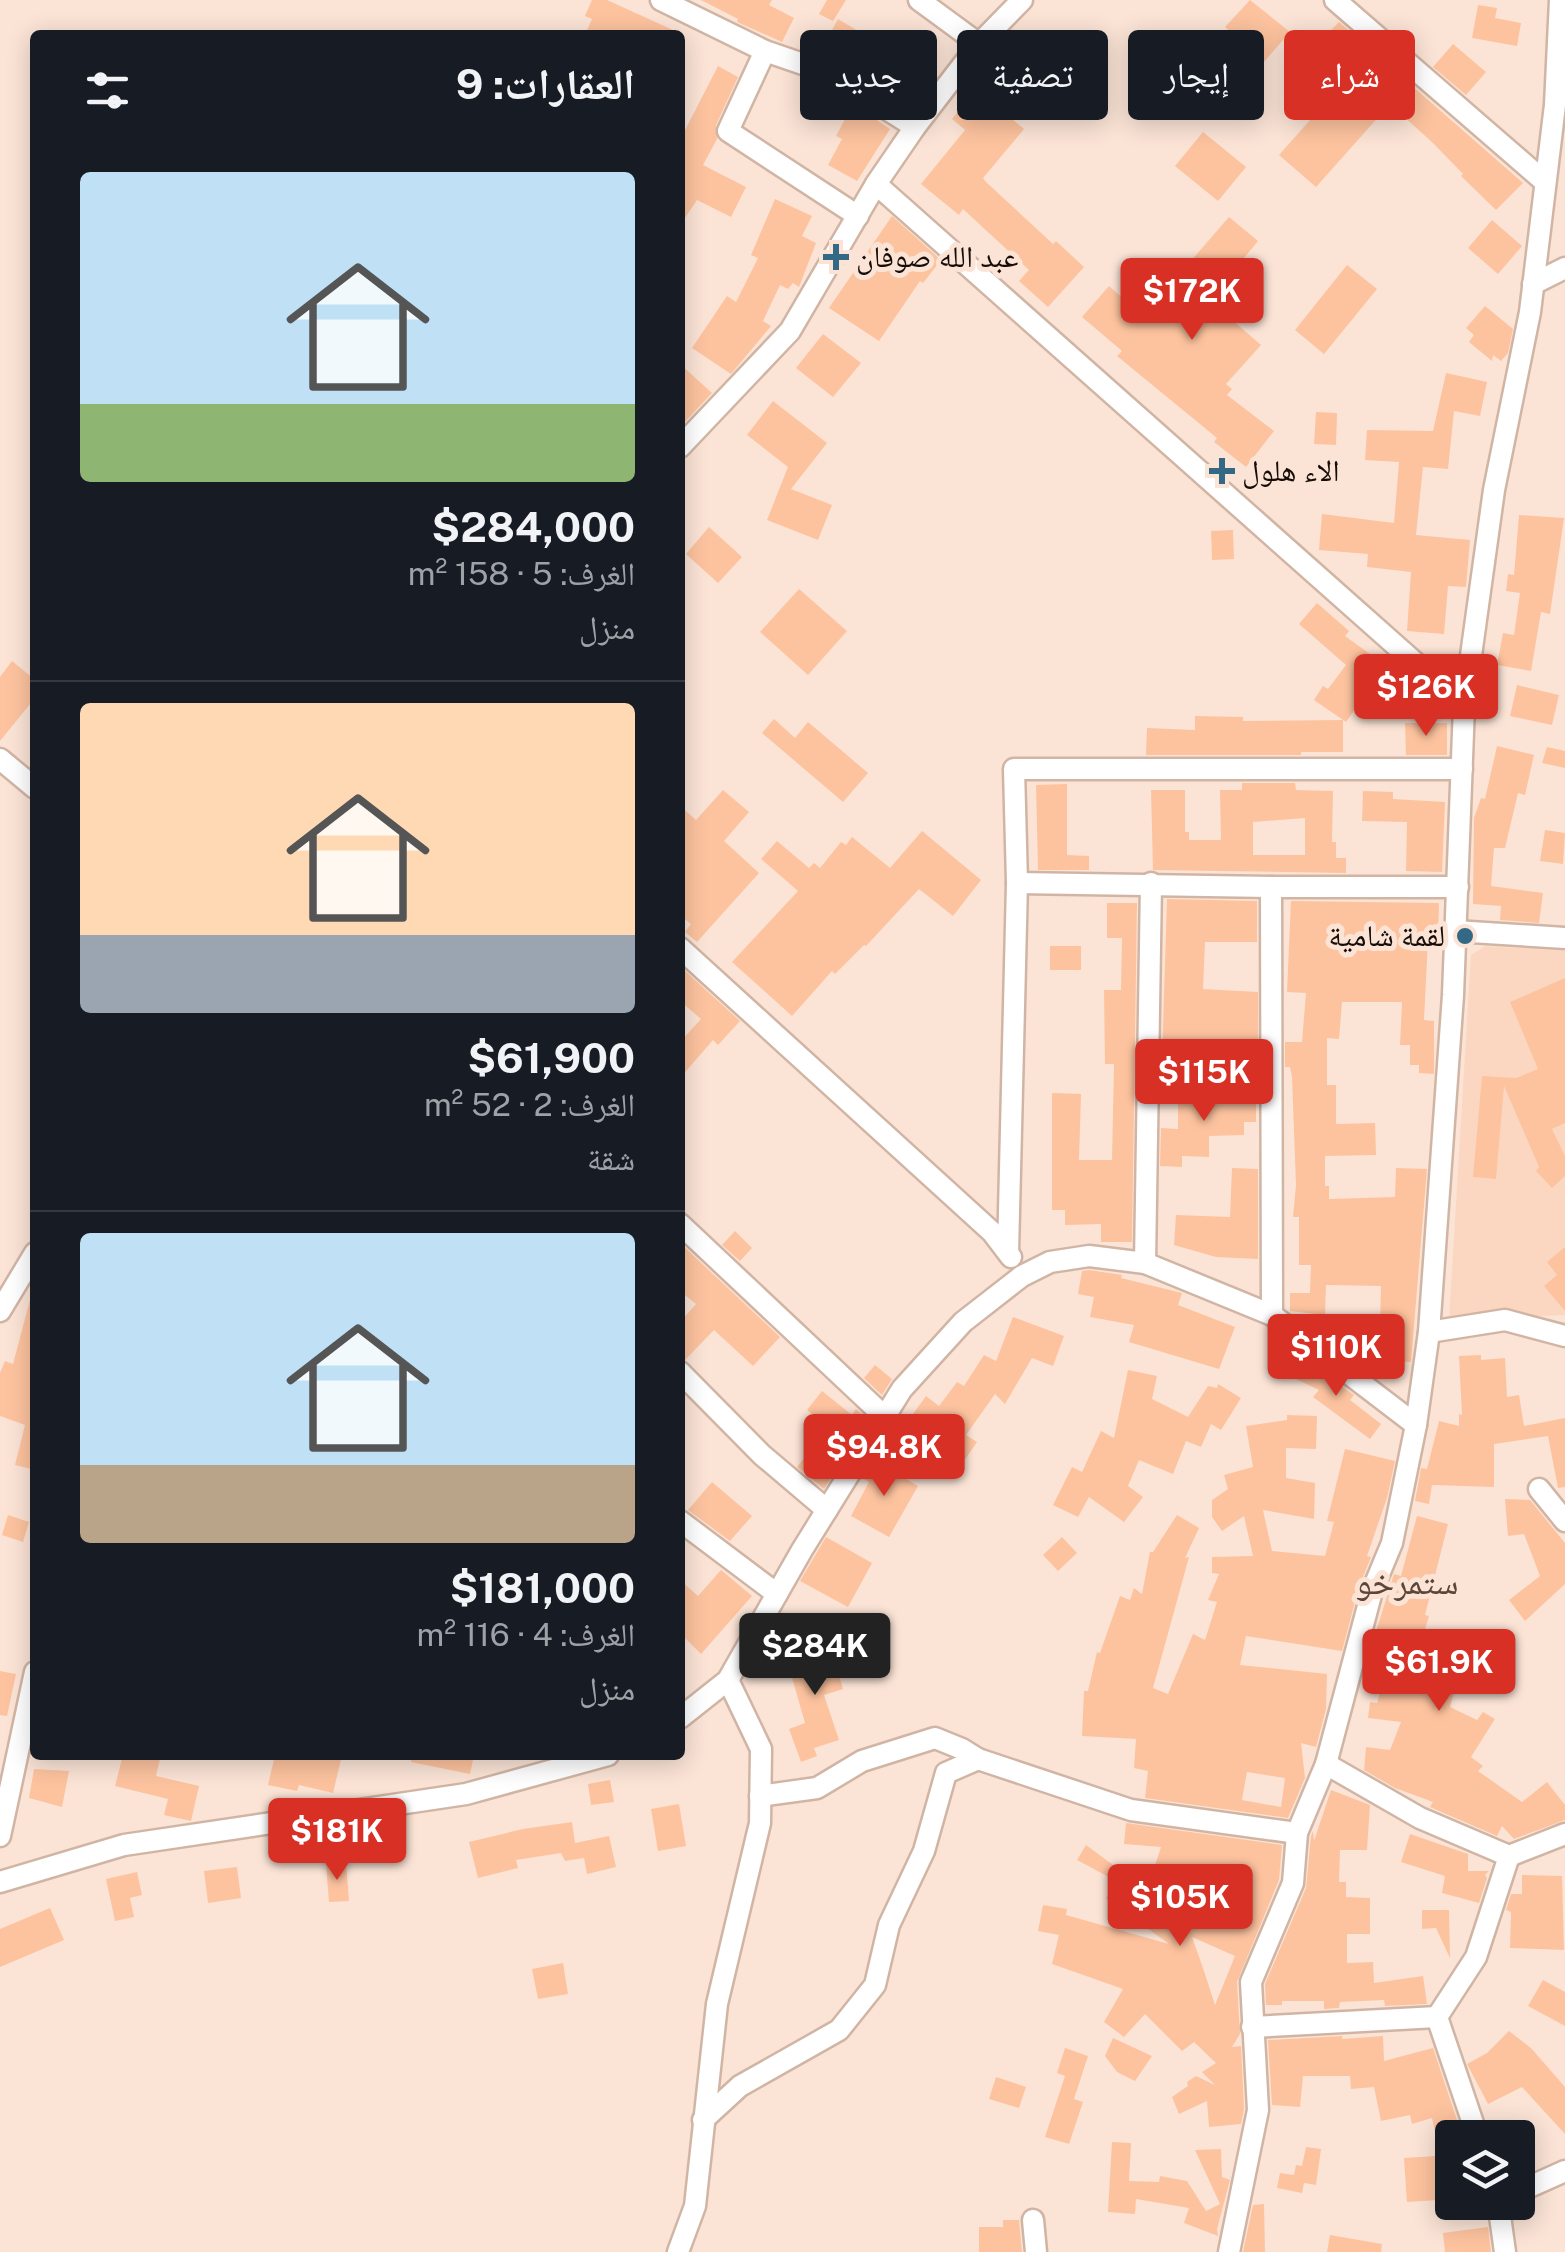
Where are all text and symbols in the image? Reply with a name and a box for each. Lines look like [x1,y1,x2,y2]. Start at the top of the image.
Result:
chip: جديد [800,30,937,120]
chip: تصفية [957,30,1108,120]
chip: إيجار [1128,30,1264,120]
chip: شراء [1284,30,1415,120]
text: العقارات: 9 [456,59,635,108]
icon: filters [80,63,135,118]
icon: home [268,237,448,417]
place label: عبد الله صوفان [856,238,1019,275]
marker: عبد الله صوفان [825,246,847,268]
pin: $172K [1122,258,1262,343]
text: $172K [1143,272,1241,309]
place label: الاء هلول [1242,452,1340,489]
marker: الاء هلول [1211,460,1233,482]
text: $284,000 [432,502,635,551]
text: الغرف: 5 · 158 m² [408,555,635,592]
text: منزل [579,609,635,646]
pin: $126K [1356,654,1496,739]
text: $126K [1376,668,1476,705]
icon: home [268,768,448,948]
place label: لقمة شامية [1328,917,1445,953]
marker: لقمة شامية [1454,925,1476,947]
text: $61,900 [468,1033,635,1082]
pin: $115K [1134,1039,1274,1124]
text: $115K [1157,1053,1251,1090]
text: الغرف: 2 · 52 m² [424,1086,635,1123]
text: شقة [587,1140,635,1177]
icon: home [268,1298,448,1478]
pin: $110K [1266,1314,1406,1399]
text: $110K [1290,1328,1382,1365]
pin: $94.8K [803,1414,965,1499]
text: $94.8K [826,1428,942,1465]
district label: ستمرخو [1356,1561,1458,1602]
text: $181,000 [450,1563,635,1612]
pin: $284K [745,1613,885,1698]
text: الغرف: 4 · 116 m² [417,1616,635,1653]
text: $284K [761,1627,869,1664]
pin: $61.9K [1358,1629,1520,1714]
text: $61.9K [1384,1643,1494,1680]
text: منزل [579,1670,635,1707]
pin: $181K [267,1798,407,1883]
text: $181K [290,1812,384,1849]
pin: $105K [1110,1864,1250,1949]
text: $105K [1130,1878,1230,1915]
map controls [1435,2120,1535,2220]
button: layers [1435,2120,1535,2220]

